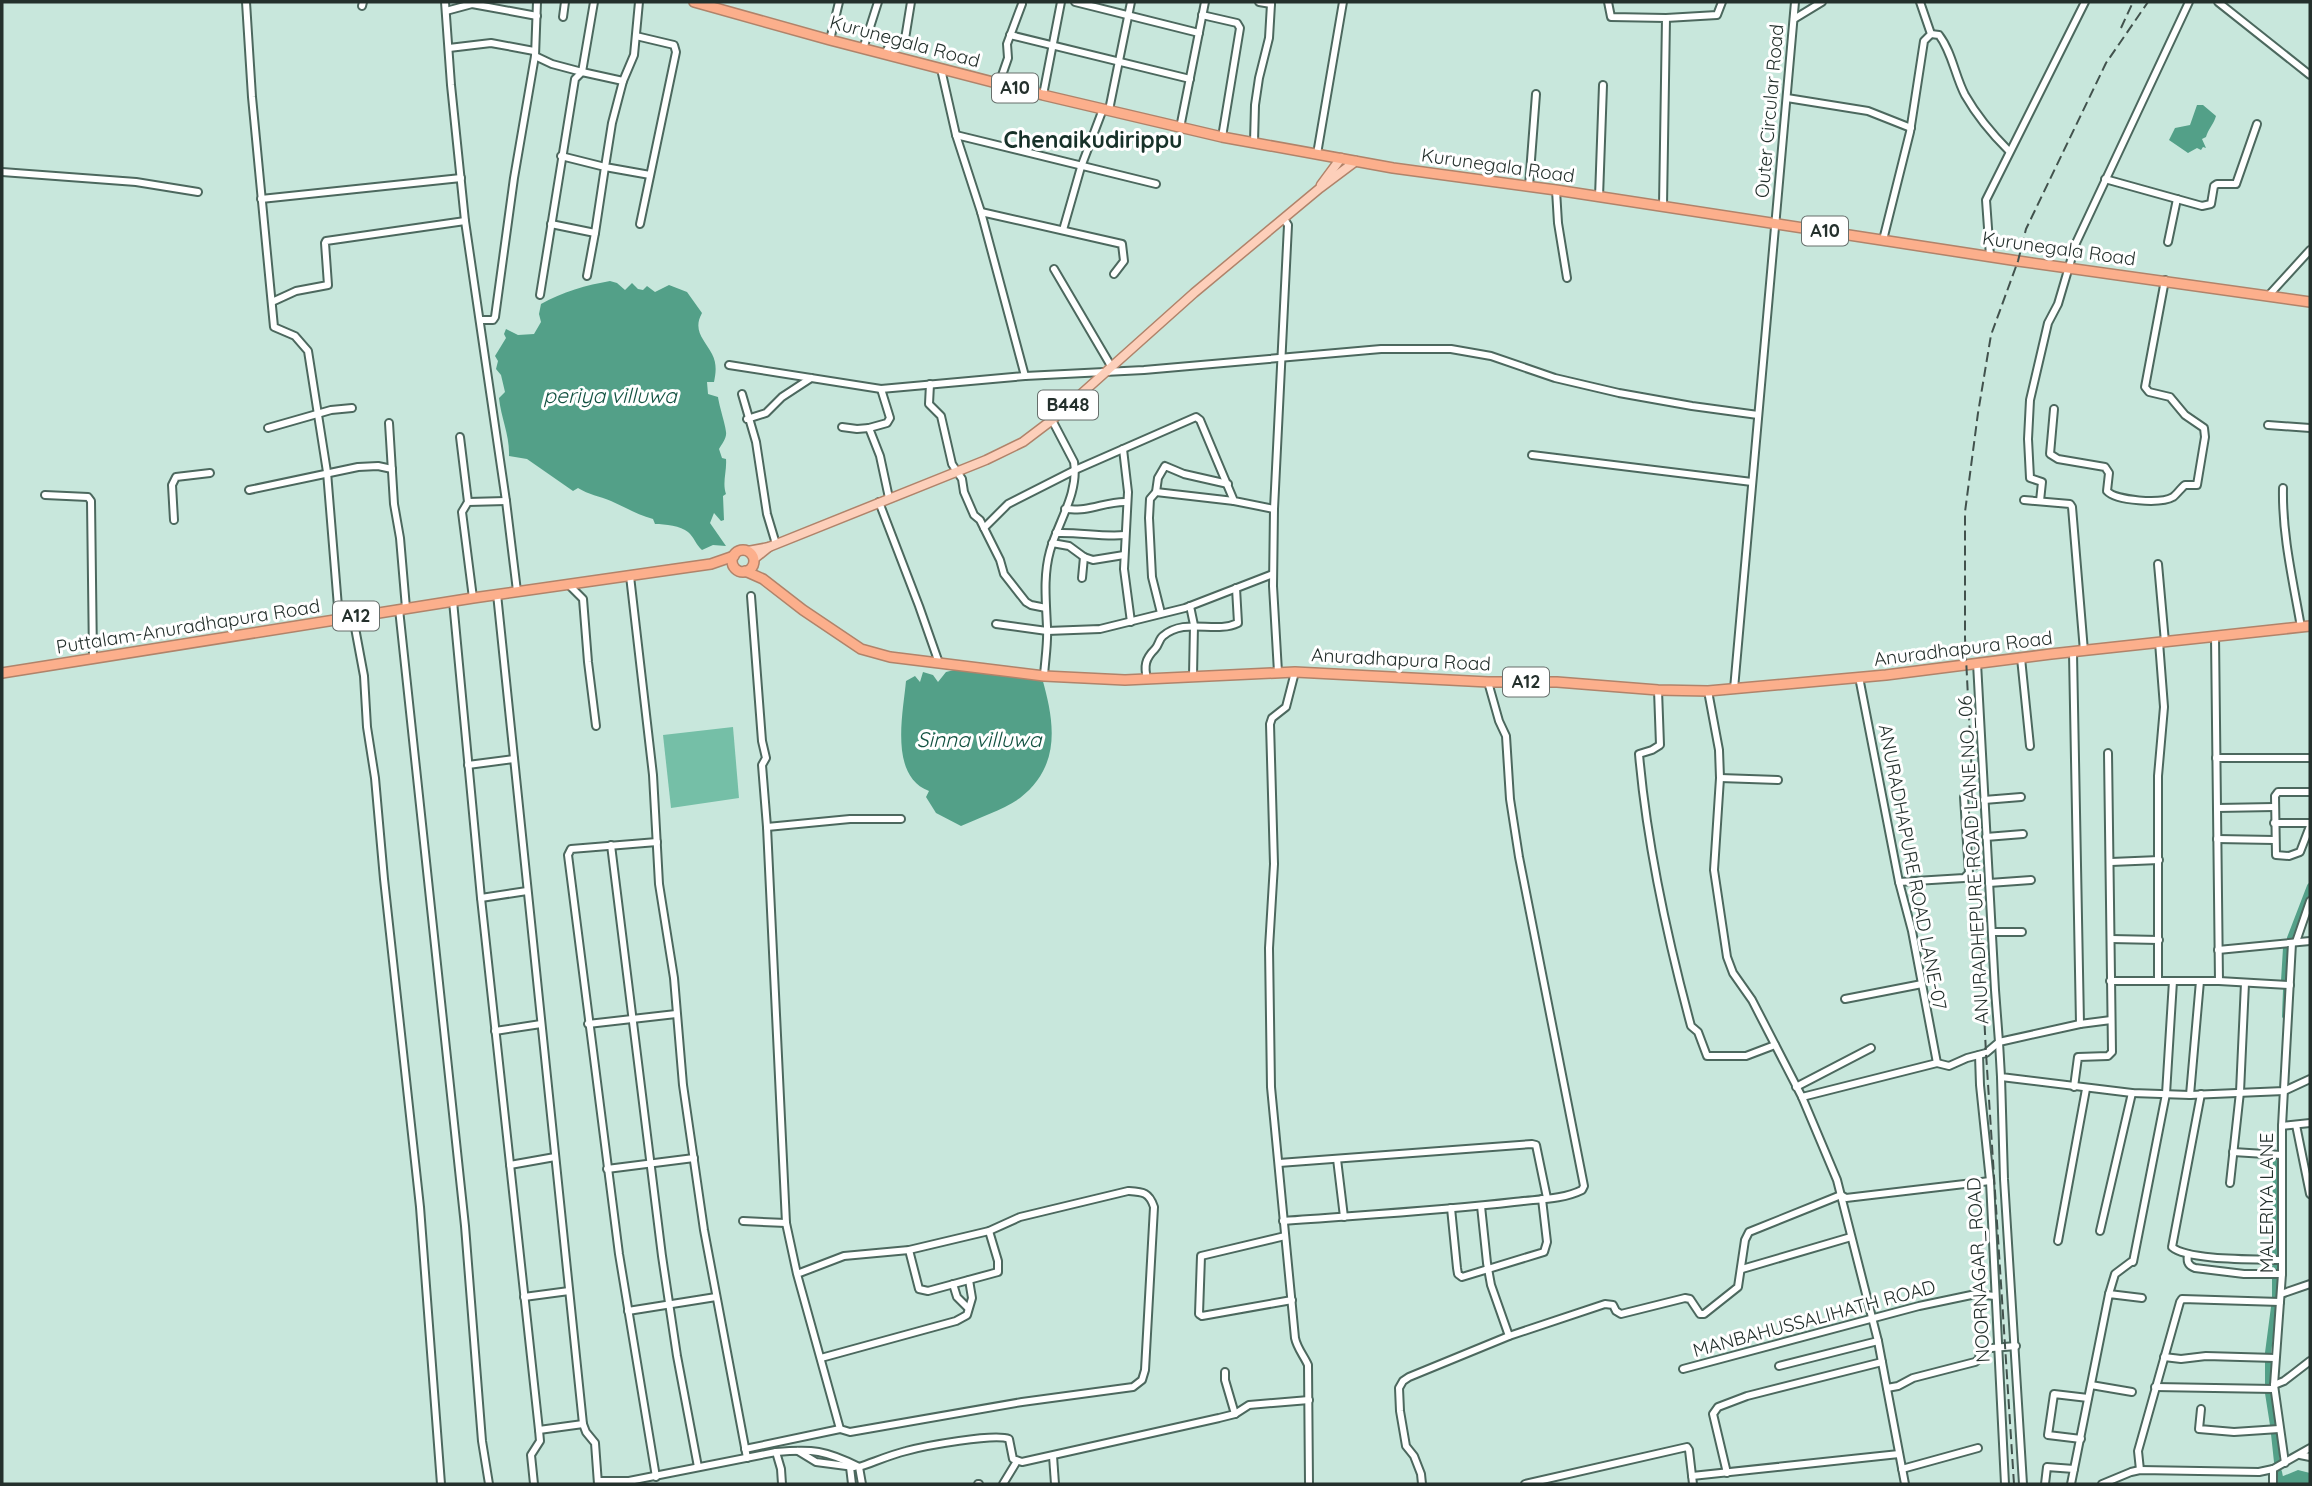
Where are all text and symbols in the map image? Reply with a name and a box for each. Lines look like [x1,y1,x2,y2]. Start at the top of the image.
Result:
street label: Kurunegala Road [827,9,983,73]
street label: Outer Circular Road [1749,23,1789,199]
road number: A10 [992,74,1038,102]
district label: Chenaikudirippu [1003,125,1183,154]
street label: Kurunegala Road [1420,142,1576,188]
road number: A10 [1802,216,1848,246]
street label: Kurunegala Road [1981,225,2137,271]
water label: periya villuwa [543,382,678,408]
road number: B448 [1038,390,1098,419]
street label: Puttalam-Anuradhapura Road [54,593,322,659]
road number: A12 [333,602,379,630]
street label: Anuradhapura Road [1872,625,2054,671]
street label: Anuradhapura Road [1311,642,1491,676]
road number: A12 [1503,668,1549,696]
street label: ANURADHEPURE ROAD LANE NO_06 [1952,695,1994,1025]
street label: ANURADHAPURE ROAD LANE-07 [1874,722,1953,1012]
water label: Sinna villuwa [917,726,1043,752]
street label: MALERIYA LANE [2254,1133,2278,1273]
street label: NOORNAGAR_ROAD [1961,1177,1995,1363]
street label: MANBAHUSSALIHATH ROAD [1690,1274,1938,1362]

